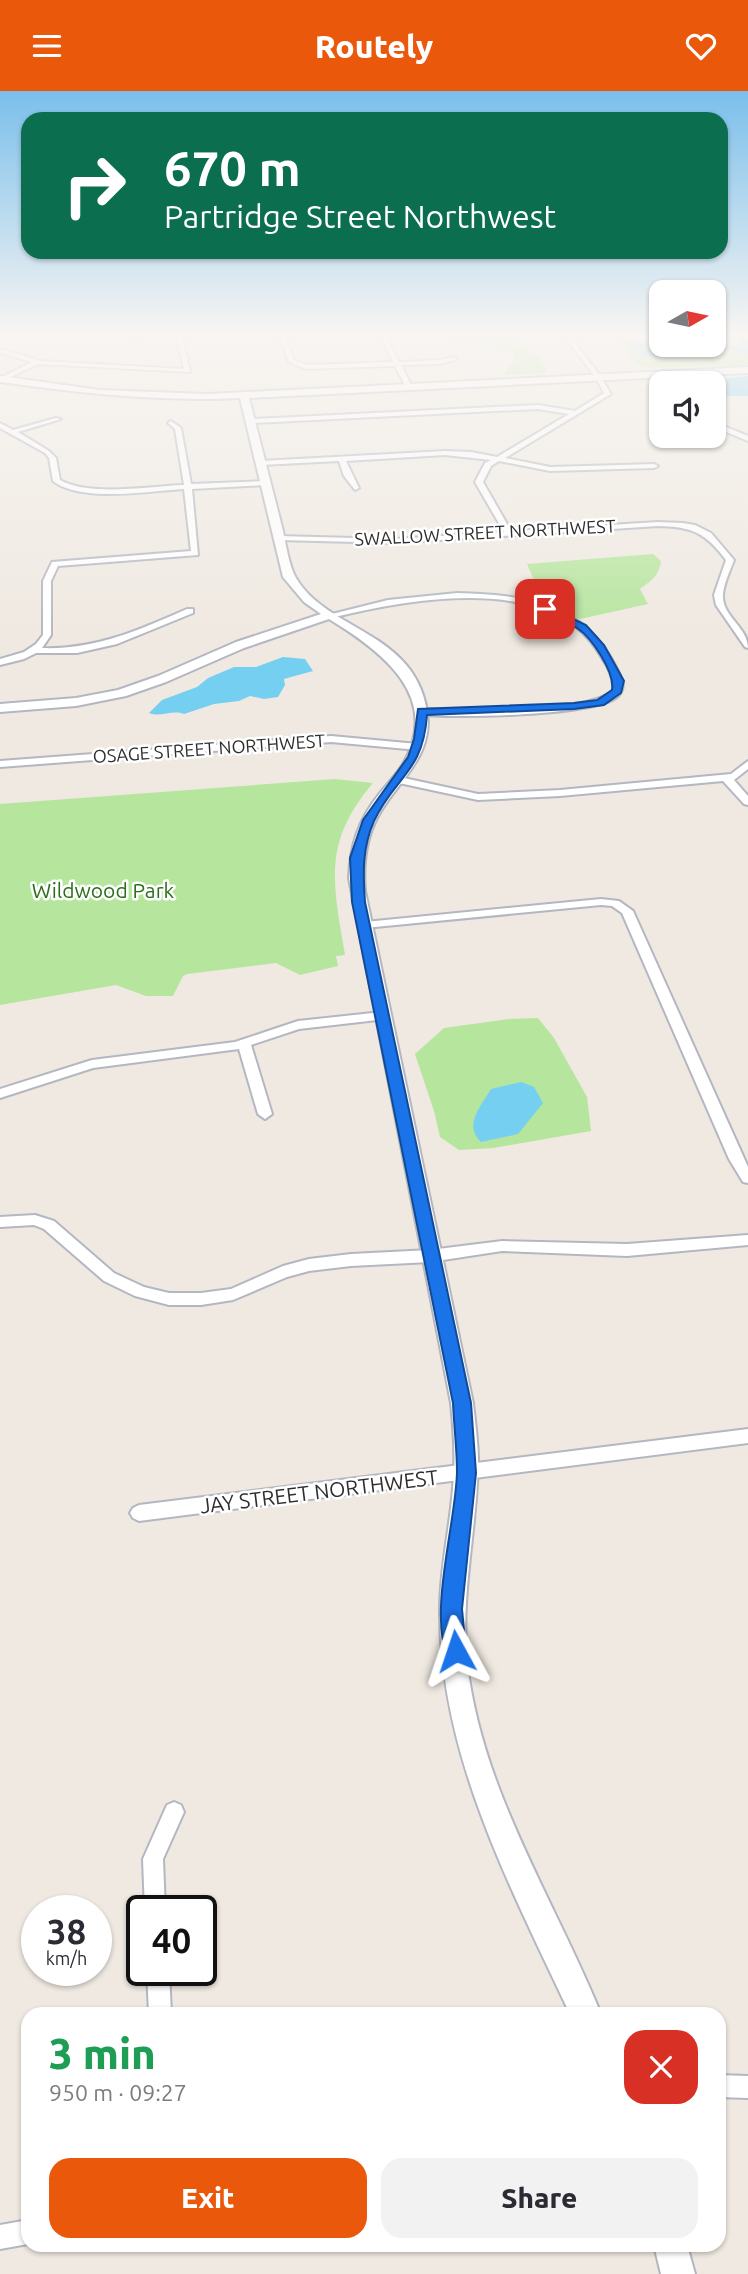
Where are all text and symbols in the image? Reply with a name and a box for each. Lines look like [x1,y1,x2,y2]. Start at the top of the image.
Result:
icon: menu [28,27,66,65]
icon: heart [682,27,720,65]
text: Routely [315,28,433,64]
icon: right [49,140,140,231]
text: 670 m [164,140,301,195]
text: Partridge Street Northwest [164,198,556,234]
north arrow [649,280,726,357]
map controls [649,280,726,448]
button: sound [649,371,726,448]
street label: SWALLOW STREET NORTHWEST [354,515,616,549]
pin [515,579,575,639]
icon: arrive [526,590,564,628]
street label: OSAGE STREET NORTHWEST [92,730,326,766]
park label: Wildwood Park [32,878,175,902]
street label: JAY STREET NORTHWEST [198,1464,440,1518]
position arrow [419,1614,493,1688]
speed limit sign: 40 [126,1895,217,1986]
text: 38 [47,1911,86,1951]
text: km/h [46,1948,87,1968]
text: 3 min [49,2030,156,2077]
button: close [624,2030,698,2104]
text: 950 m · 09:27 [49,2080,187,2105]
button: Exit [49,2158,367,2238]
button: Share [381,2158,698,2238]

